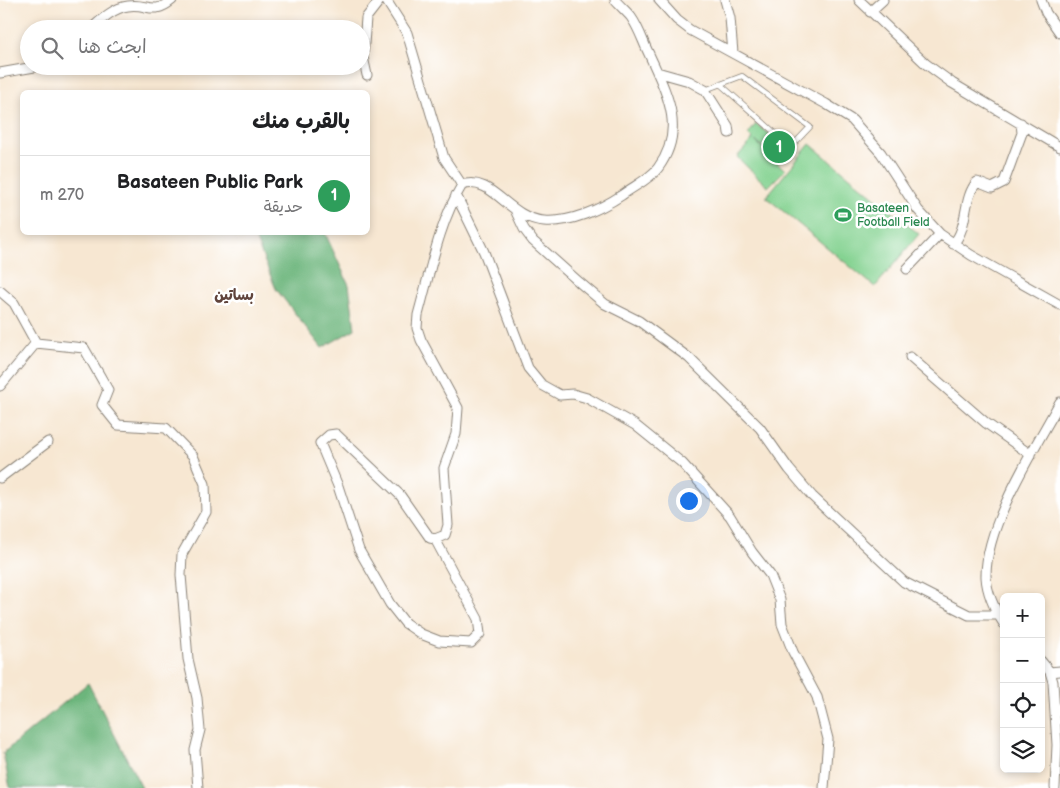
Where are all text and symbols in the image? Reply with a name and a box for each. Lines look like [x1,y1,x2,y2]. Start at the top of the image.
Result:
search box [20,20,370,75]
icon: search [38,34,66,62]
text: ابحث هنا [78,36,147,59]
text: بالقرب منك [252,109,350,134]
pin: 1 [763,128,795,166]
text: Basateen Public Park [117,171,303,194]
text: 270 m [40,186,84,205]
text: 1 [331,186,337,205]
text: حديقة [264,198,303,217]
place label: Basateen Football Field [857,201,930,230]
sports icon: Basateen Football Field [833,205,853,225]
district label: بساتين [214,286,254,305]
your location [676,488,702,514]
map controls [1000,593,1045,773]
button: + [1000,593,1045,638]
button: − [1000,638,1045,683]
button: locate [1000,683,1045,728]
button: layers [1000,728,1045,773]

